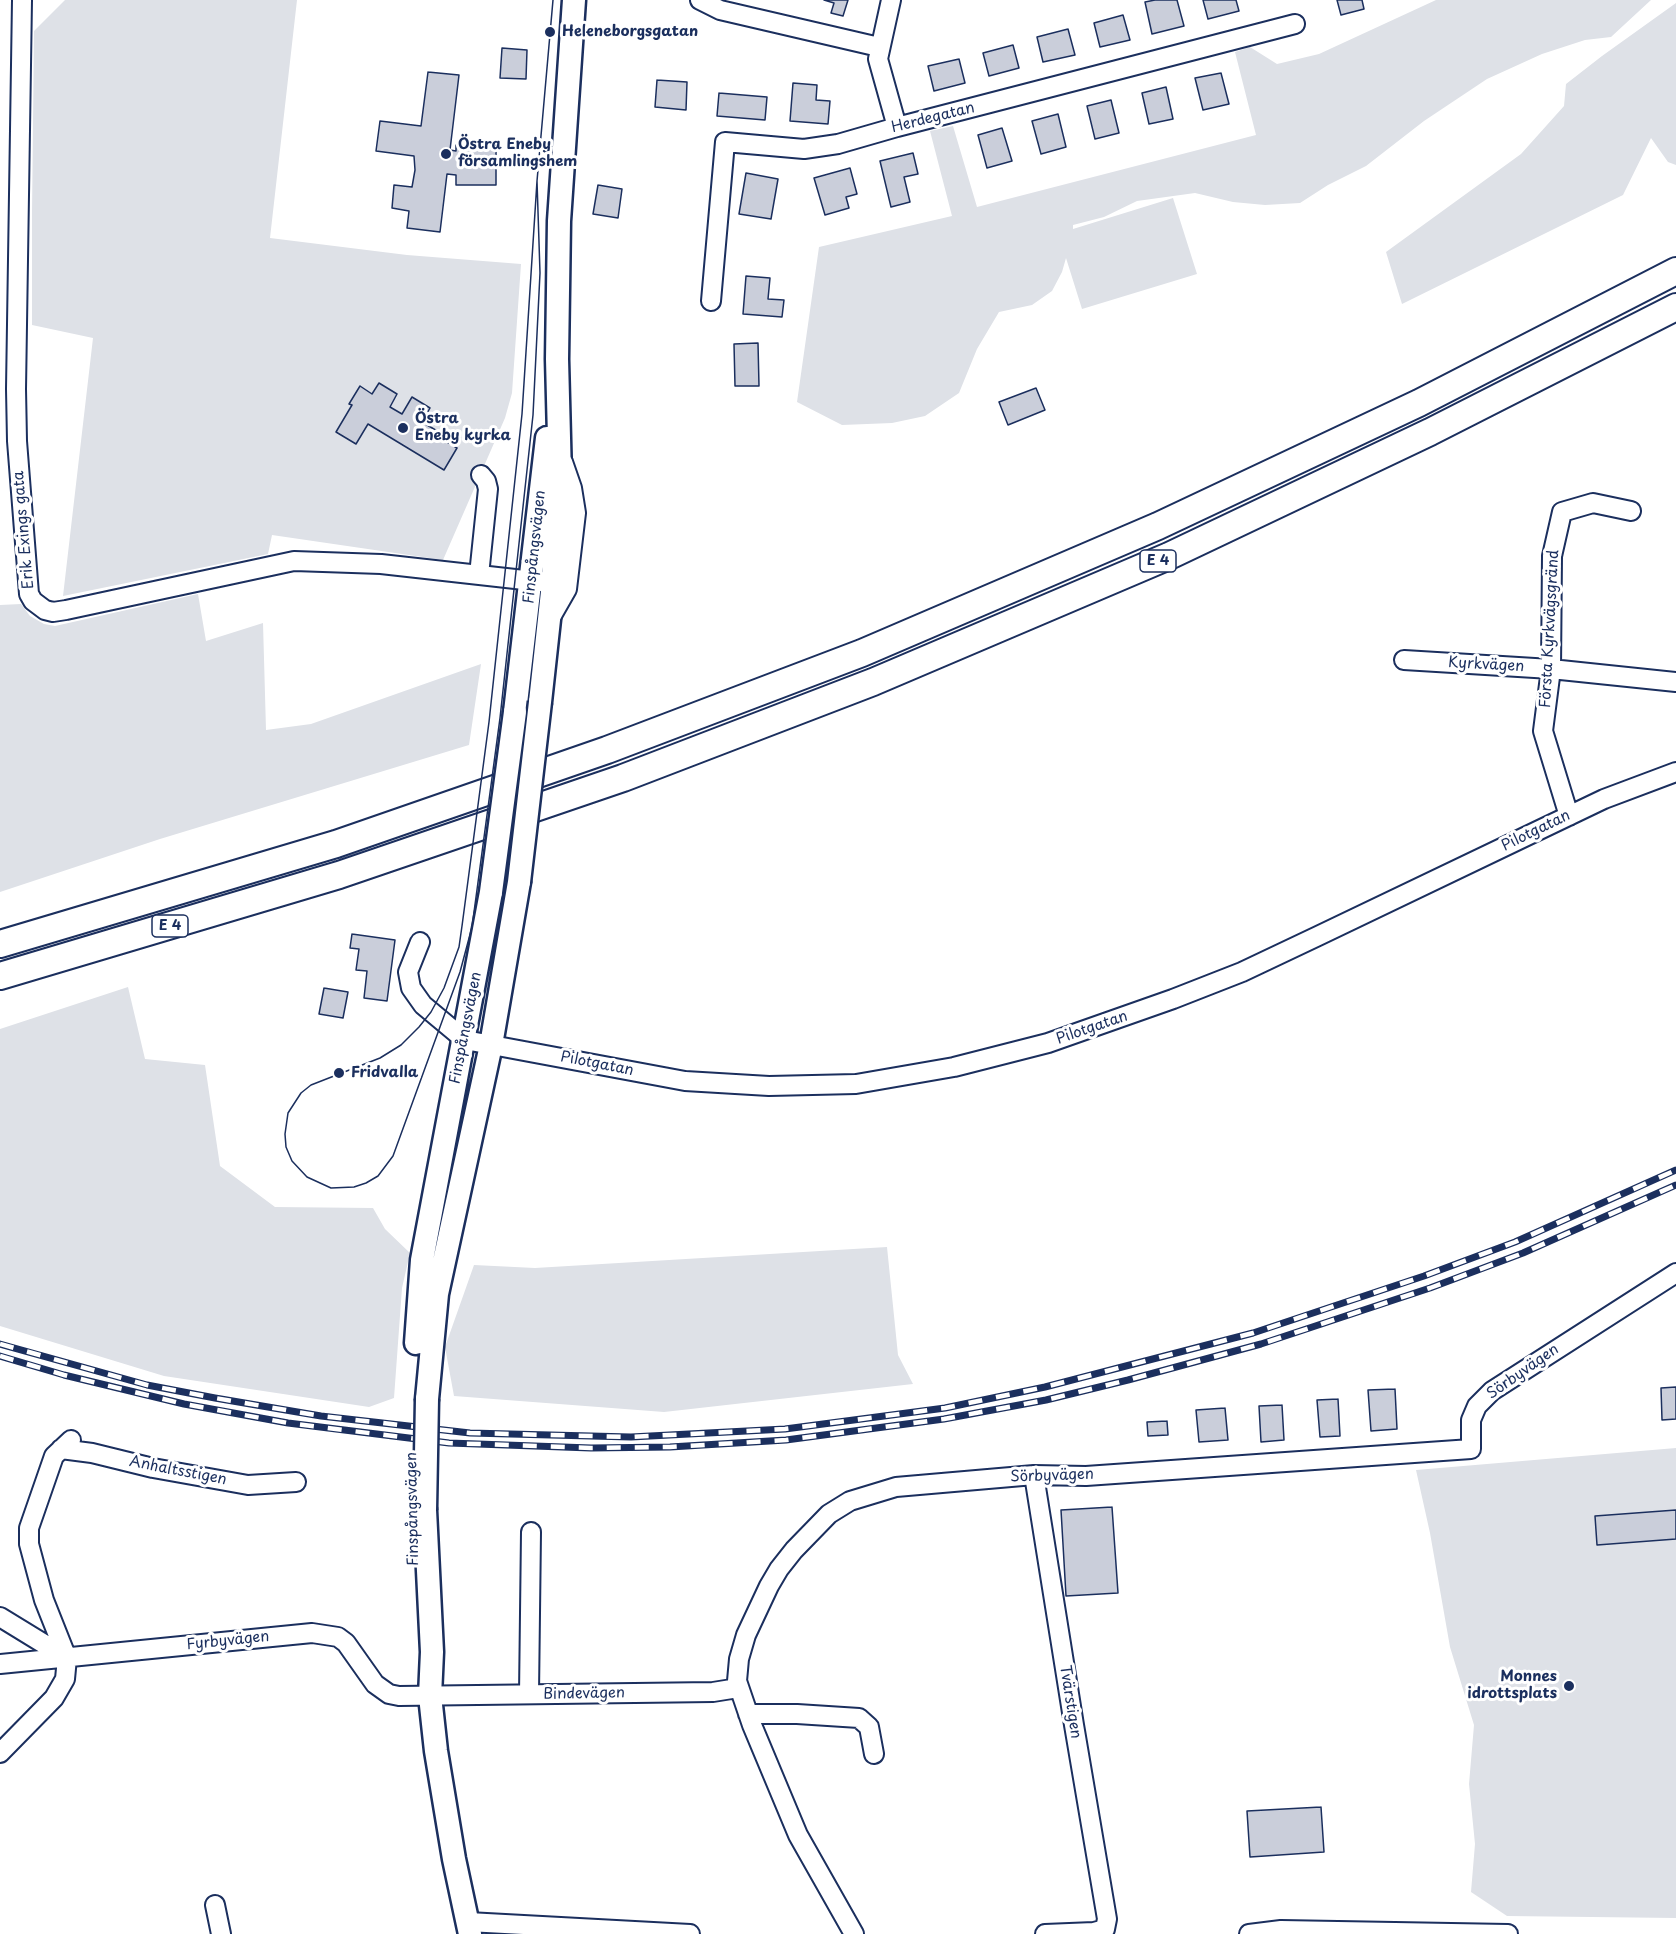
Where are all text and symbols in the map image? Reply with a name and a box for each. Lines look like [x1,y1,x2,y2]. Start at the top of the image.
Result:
place label: Heleneborgsgatan [562,23,698,41]
marker: Heleneborgsgatan [543,25,557,39]
street label: Herdegatan [890,99,976,137]
place label: Östra Eneby församlingshem [458,136,577,171]
marker: Östra Eneby församlingshem [439,147,453,161]
place label: Östra Eneby kyrka [415,410,511,445]
marker: Östra Eneby kyrka [396,421,410,435]
street label: Erik Exings gata [10,470,38,590]
street label: Finspångsvägen [520,489,550,605]
road number: E 4 [1140,550,1176,572]
street label: Första Kyrkvägsgränd [1537,550,1563,708]
street label: Kyrkvägen [1447,654,1525,676]
street label: Pilotgatan [1499,807,1573,855]
road number: E 4 [152,915,188,937]
street label: Finspångsvägen [446,970,486,1086]
street label: Pilotgatan [1054,1007,1130,1049]
street label: Pilotgatan [559,1048,635,1080]
place label: Fridvalla [351,1064,418,1082]
marker: Fridvalla [332,1066,346,1080]
street label: Sörbyvägen [1483,1341,1563,1403]
street label: Finspångsvägen [403,1452,423,1566]
street label: Anhaltsstigen [128,1453,228,1489]
street label: Sörbyvägen [1010,1466,1094,1486]
street label: Fyrbyvägen [186,1628,270,1654]
street label: Tvärstigen [1055,1664,1085,1740]
place label: Monnes idrottsplats [1467,1668,1557,1703]
marker: Monnes idrottsplats [1562,1679,1576,1693]
street label: Bindevägen [543,1684,625,1704]

